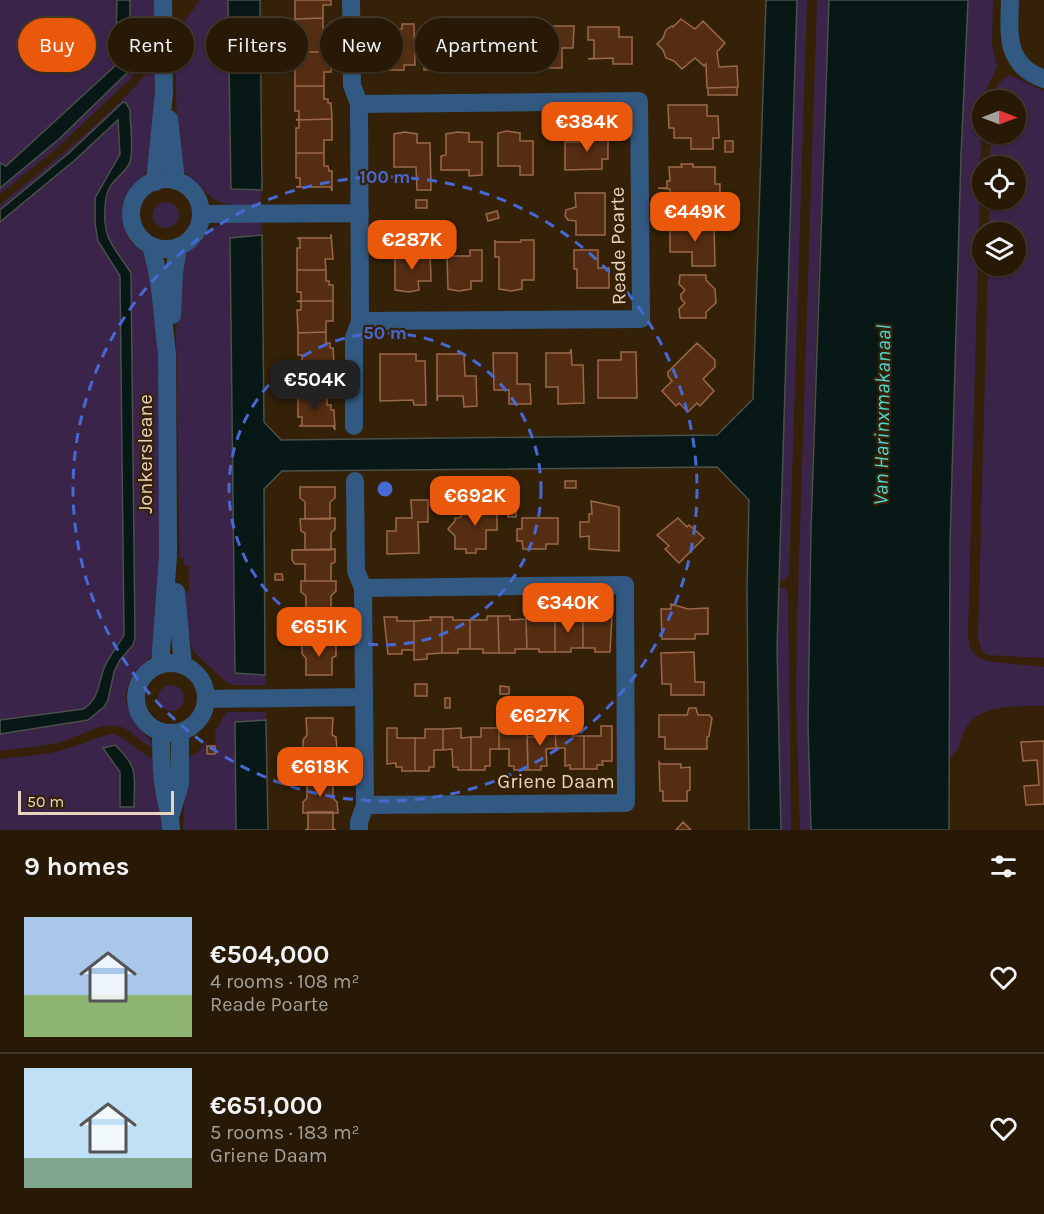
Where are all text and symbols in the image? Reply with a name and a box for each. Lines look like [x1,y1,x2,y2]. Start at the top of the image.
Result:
chip: Buy [18,18,96,72]
chip: Rent [108,18,194,72]
chip: Filters [206,18,308,72]
chip: New [320,18,403,72]
chip: Apartment [415,18,559,72]
north arrow [972,90,1026,144]
map controls [972,90,1026,276]
pin: €384K [545,102,629,153]
text: €384K [555,110,619,133]
button: locate [972,156,1026,210]
text: 100 m [360,166,410,188]
street label: Reade Poarte [605,187,631,305]
pin: €449K [653,192,737,243]
text: €449K [664,200,726,223]
pin: €287K [370,220,454,271]
button: layers [972,222,1026,276]
text: €287K [382,228,442,251]
text: 50 m [363,322,407,344]
water label: Van Harinxmakanaal [868,324,896,506]
pin: €504K [273,360,357,411]
text: €504K [284,368,346,391]
street label: Jonkersleane [134,394,157,514]
pin: €692K [433,476,517,527]
centre of rings [375,479,395,499]
text: €692K [444,484,506,507]
pin: €340K [526,583,610,634]
text: €340K [537,591,599,614]
pin: €651K [277,607,361,658]
text: €651K [291,615,347,638]
pin: €627K [498,696,582,747]
text: €627K [510,704,570,727]
pin: €618K [278,747,362,798]
text: €618K [291,755,349,778]
street label: Griene Daam [497,770,615,793]
scale bar [18,788,174,816]
text: 50 m [27,792,64,811]
icon: filters [987,850,1020,883]
text: 9 homes [24,851,130,882]
text: €504,000 [210,939,329,970]
icon: home [72,941,144,1013]
icon: heart [987,961,1020,994]
text: 4 rooms · 108 m² [210,970,360,993]
text: Reade Poarte [210,993,328,1016]
text: €651,000 [210,1090,323,1121]
icon: home [72,1092,144,1164]
icon: heart [987,1112,1020,1145]
text: 5 rooms · 183 m² [210,1121,360,1144]
text: Griene Daam [210,1144,327,1167]

